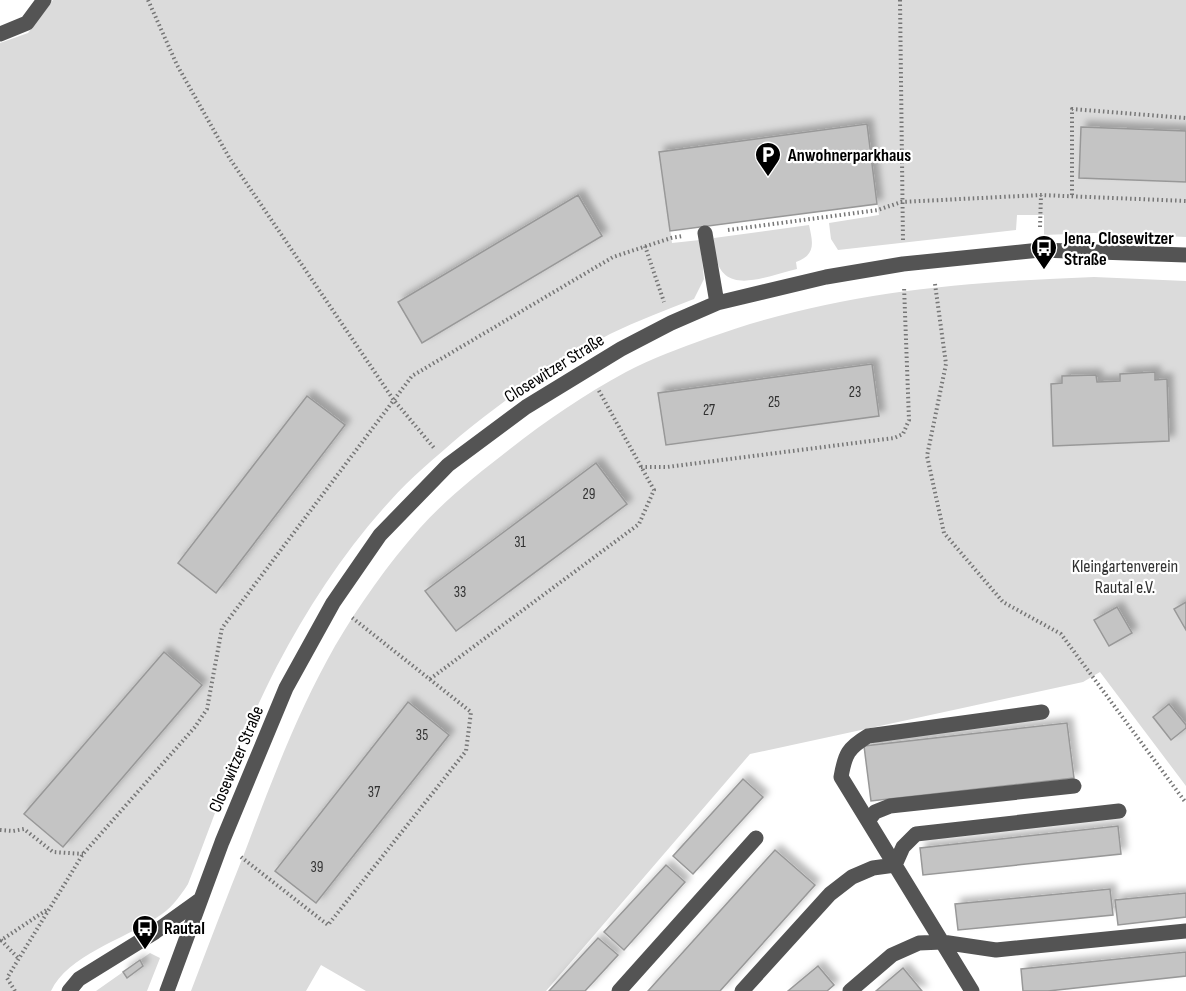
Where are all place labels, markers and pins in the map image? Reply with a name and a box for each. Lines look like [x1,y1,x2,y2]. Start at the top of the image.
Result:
parking icon: Anwohnerparkhaus [753,140,783,178]
place label: Anwohnerparkhaus [787,145,911,166]
place label: Jena, Closewitzer Straße [1063,228,1174,270]
bus stop icon: Jena, Closewitzer Straße [1029,233,1059,271]
bus stop icon: Rautal [130,913,160,951]
place label: Rautal [164,918,205,939]

